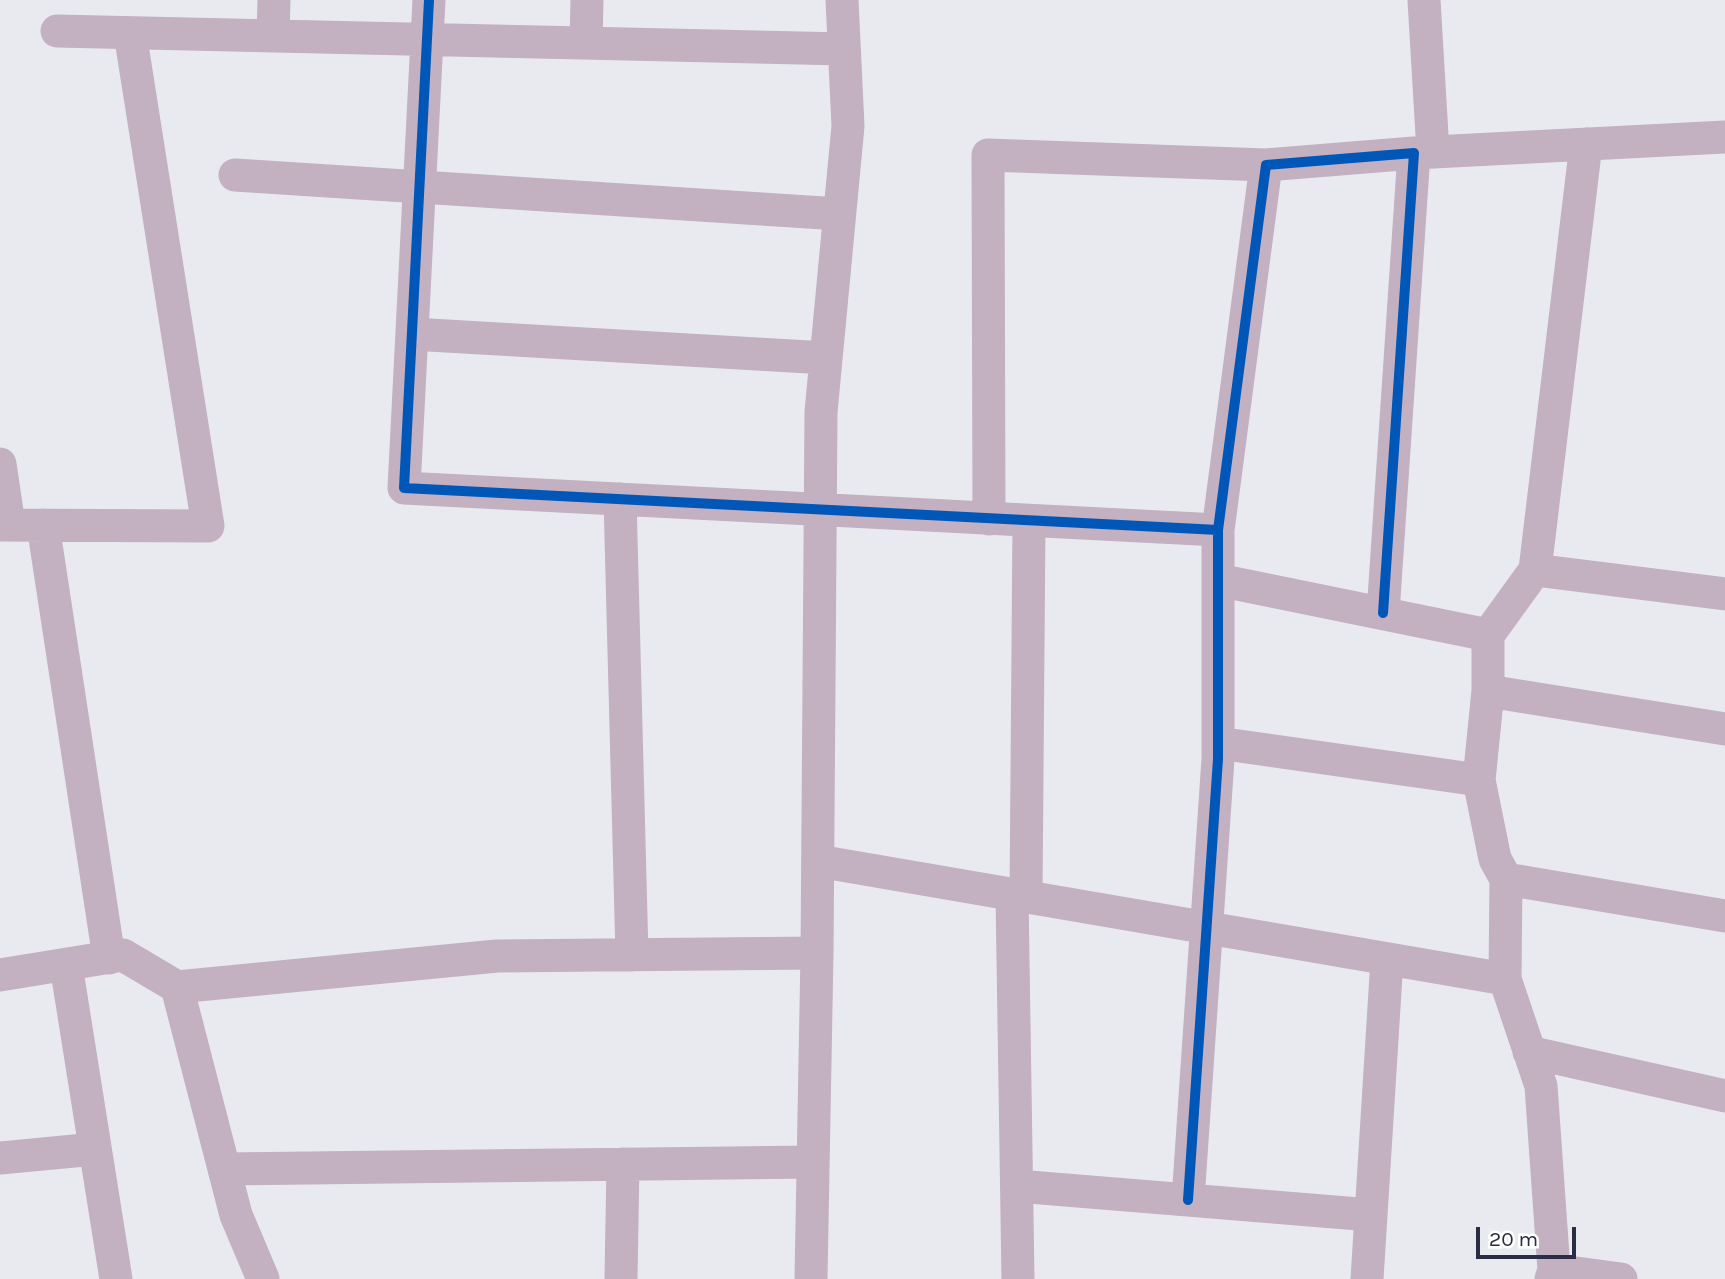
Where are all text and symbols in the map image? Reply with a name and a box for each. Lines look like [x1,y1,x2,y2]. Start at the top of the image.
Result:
scale bar [1480,1212,1580,1256]
text: 20 m [1489,1227,1538,1251]

